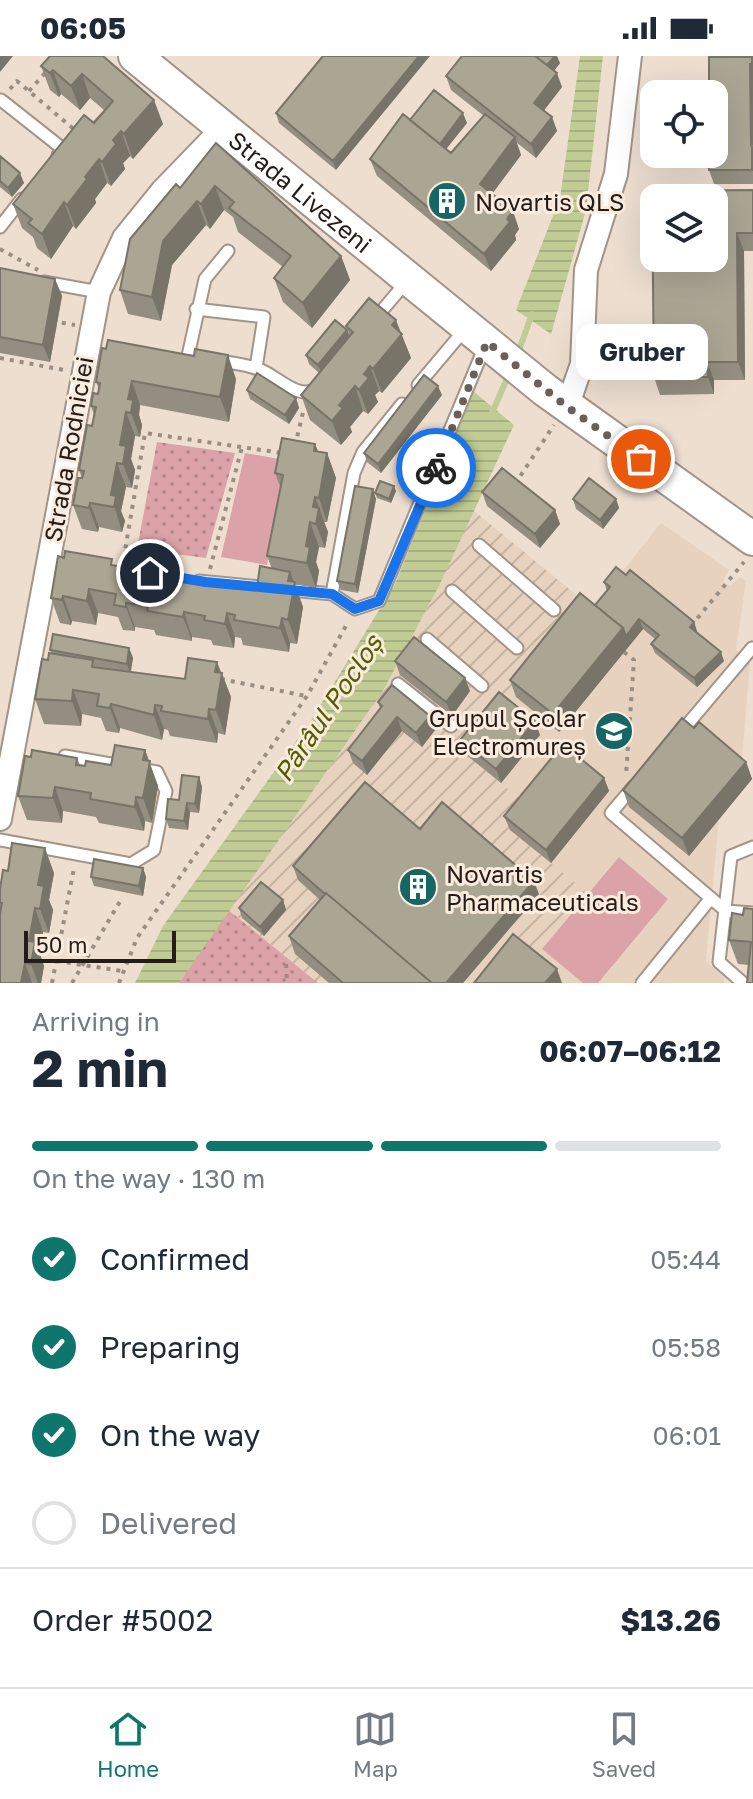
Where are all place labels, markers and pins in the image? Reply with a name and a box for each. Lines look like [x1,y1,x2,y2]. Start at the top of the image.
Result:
building icon: Novartis QLS [426,180,468,222]
place label: Novartis QLS [475,187,624,216]
callout: Gruber [575,323,707,379]
pin [607,425,675,493]
pin [116,539,184,607]
place label: Grupul Școlar Electromureș [429,703,586,761]
school or university icon: Grupul Școlar Electromureș [593,710,635,752]
place label: Novartis Pharmaceuticals [446,859,639,916]
building icon: Novartis Pharmaceuticals [397,866,439,908]

